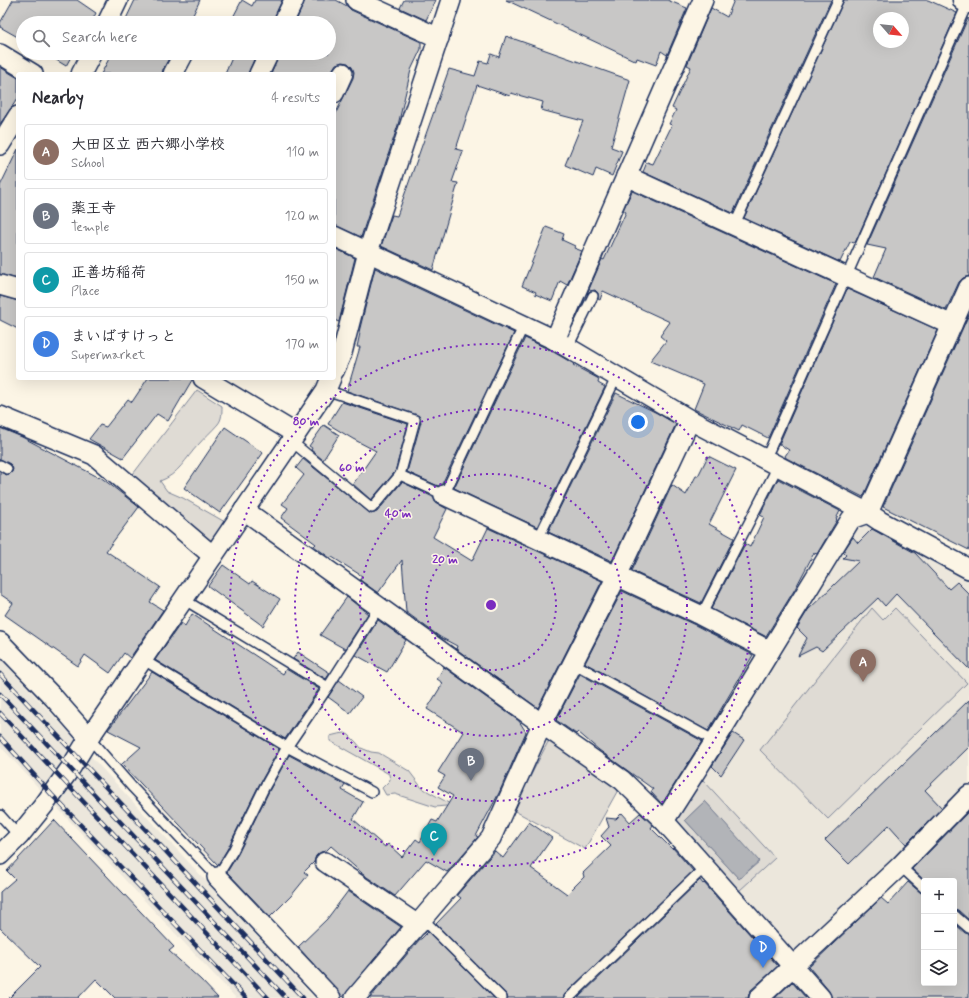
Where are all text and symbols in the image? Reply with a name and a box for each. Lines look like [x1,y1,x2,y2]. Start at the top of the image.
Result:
north arrow [873,12,909,48]
search box [16,16,336,60]
icon: search [30,27,52,49]
text: Search here [62,28,138,48]
text: Nearby [32,87,84,109]
text: 4 results [271,90,320,107]
text: 大田区立 西六郷小学校 [71,135,225,155]
text: A [42,144,50,161]
text: 110 m [286,144,319,161]
text: School [71,155,105,172]
text: 薬王寺 [71,199,116,219]
text: B [42,208,50,225]
text: 120 m [285,208,319,225]
text: Temple [71,219,109,236]
text: 正善坊稲荷 [71,263,146,283]
text: C [41,272,51,289]
text: 150 m [285,272,319,289]
text: Place [71,283,100,300]
text: まいばすけっと [71,327,176,347]
text: D [42,336,50,353]
text: 170 m [285,336,319,353]
text: Supermarket [71,347,145,364]
your location [628,412,648,432]
text: 80 m [293,414,320,430]
text: 60 m [339,460,365,476]
text: 40 m [385,506,412,522]
text: 20 m [432,552,458,568]
centre of rings [484,598,498,612]
pin: A [850,649,876,682]
pin: B [458,748,484,781]
pin: C [421,823,447,856]
map controls [921,878,957,986]
button: + [921,878,957,914]
button: − [921,914,957,950]
pin: D [750,935,776,968]
button: layers [921,950,957,986]

